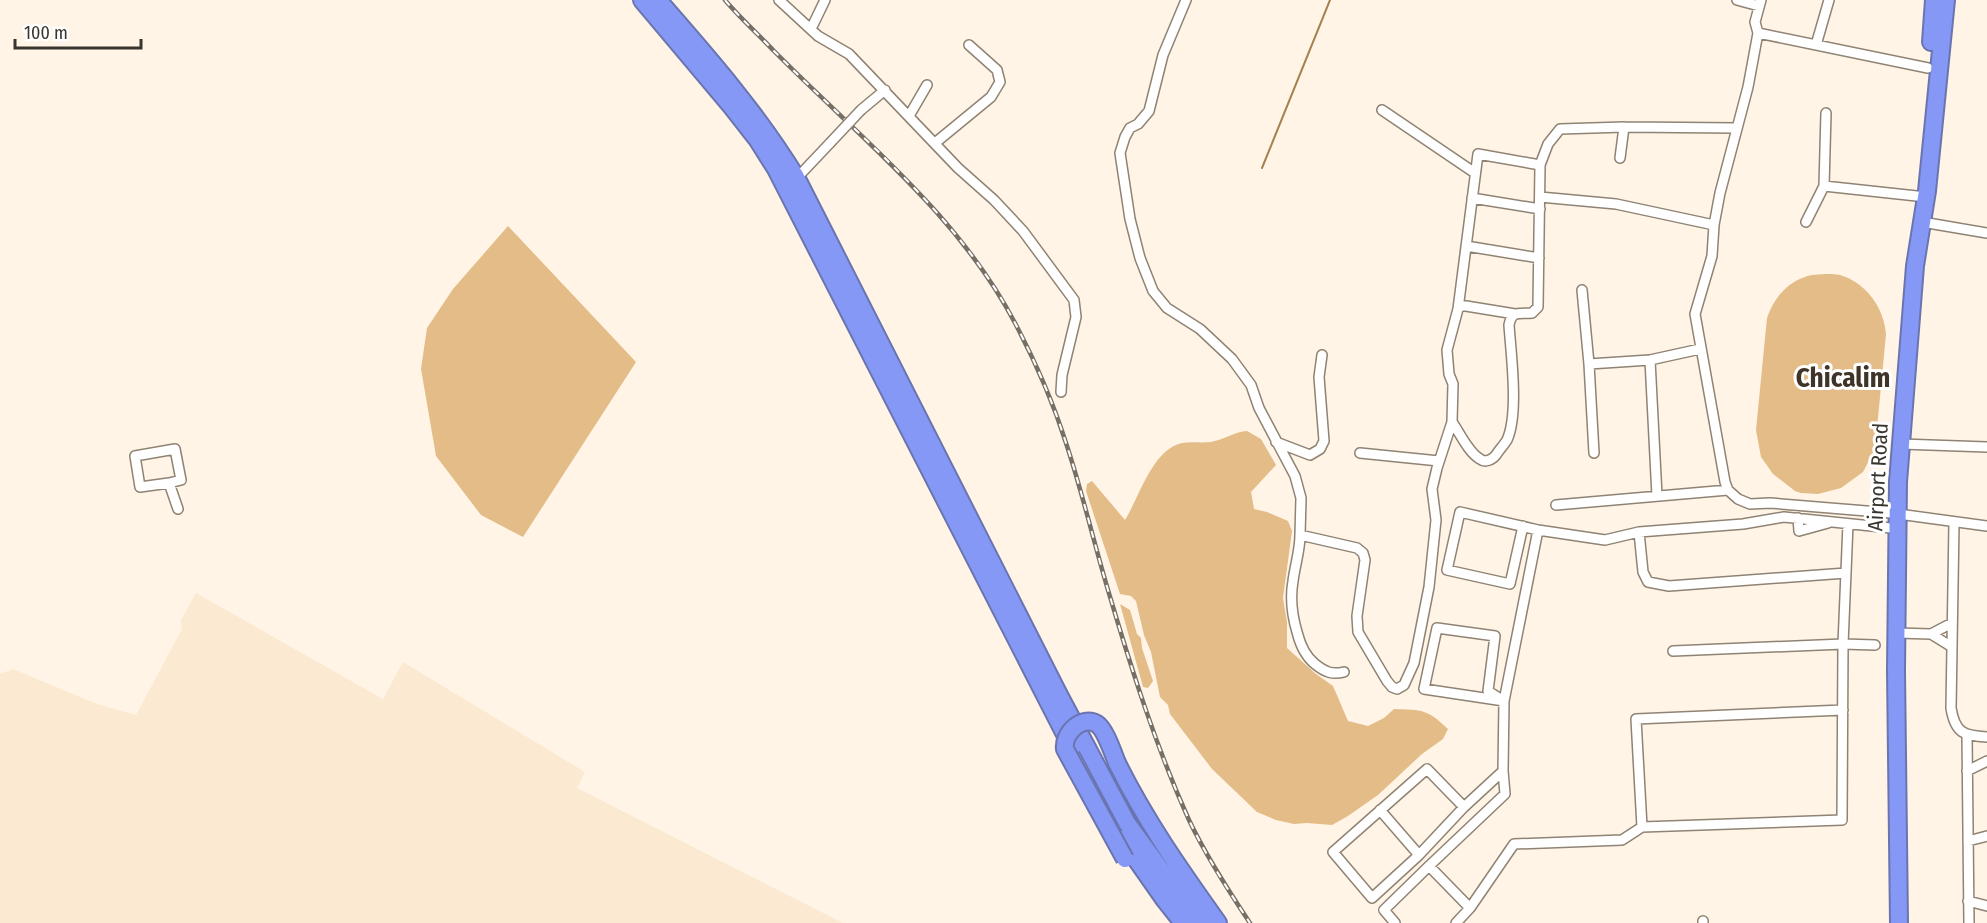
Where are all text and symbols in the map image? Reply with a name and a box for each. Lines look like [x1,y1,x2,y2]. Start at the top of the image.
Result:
scale bar [15,12,141,50]
text: 100 m [24,22,68,44]
district label: Chicalim [1796,362,1890,394]
street label: Airport Road [1862,422,1894,532]

